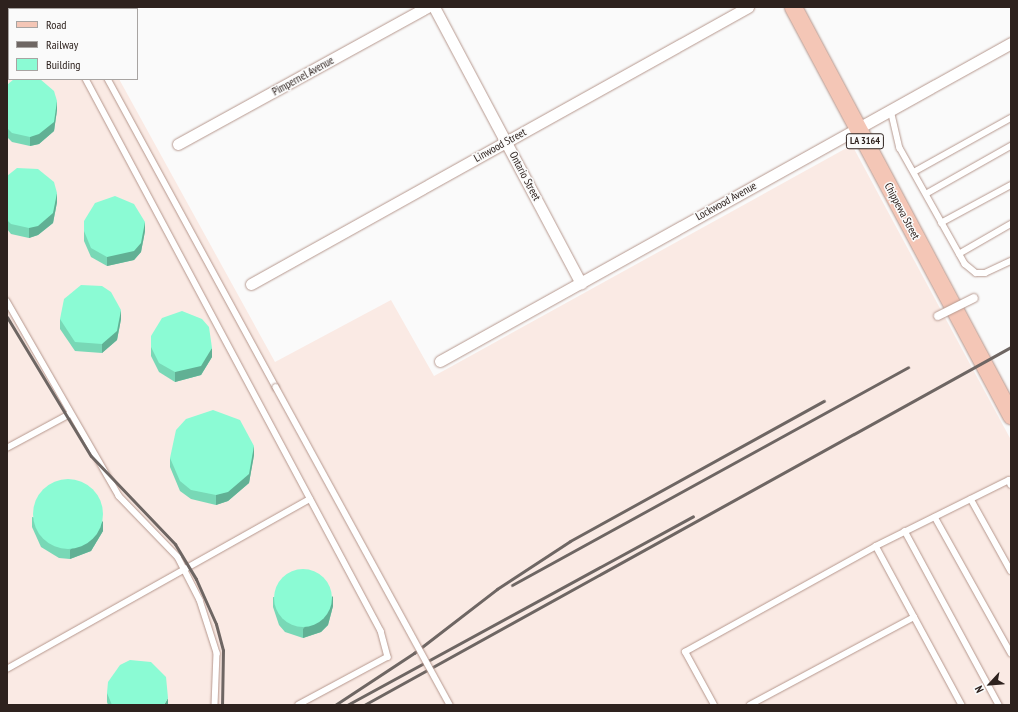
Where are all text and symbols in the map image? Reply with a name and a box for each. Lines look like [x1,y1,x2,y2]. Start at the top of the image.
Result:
legend [8,8,138,80]
text: Road [46,17,66,32]
text: Railway [46,37,78,52]
street label: Pimpernel Avenue [270,54,336,98]
text: Building [46,57,81,72]
street label: Linwood Street [472,125,528,165]
road number: LA 3164 [845,133,885,149]
street label: Ontario Street [507,149,543,203]
street label: Lockwood Avenue [693,179,759,223]
street label: Chippewa Street [882,180,922,242]
north arrow [970,664,1010,704]
text: N [972,684,987,695]

